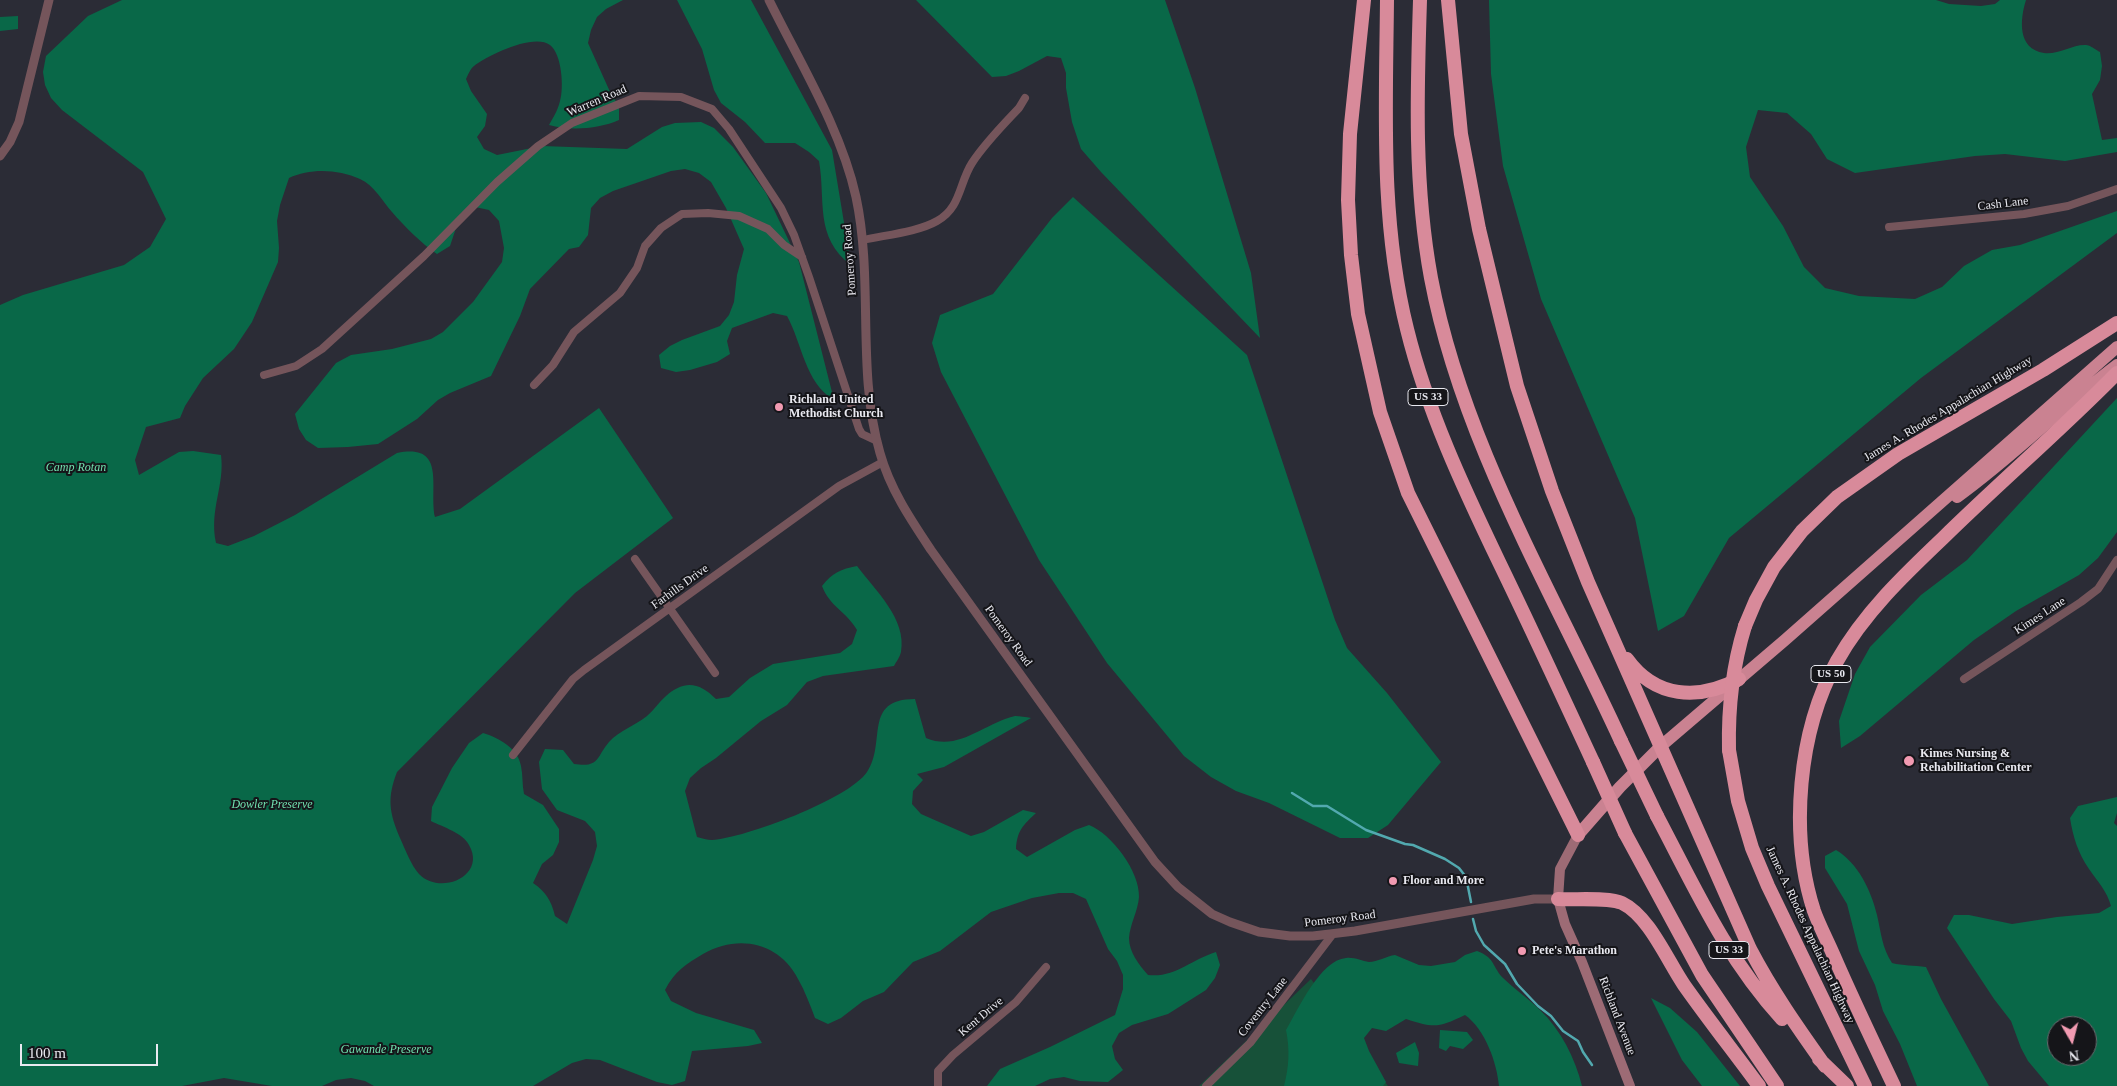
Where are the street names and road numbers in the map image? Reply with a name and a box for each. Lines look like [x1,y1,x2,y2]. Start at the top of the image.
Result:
street label: Warren Road [565,82,629,120]
street label: Cash Lane [1977,194,2029,214]
street label: Pomeroy Road [840,224,860,296]
street label: James A. Rhodes Appalachian Highway [1861,353,2035,465]
road number: US 33 [1408,388,1448,406]
street label: Farhills Drive [649,561,711,613]
street label: Kimes Lane [2012,594,2068,638]
street label: Pomeroy Road [981,603,1035,669]
road number: US 50 [1811,666,1851,682]
street label: James A. Rhodes Appalachian Highway [1763,844,1857,1026]
street label: Pomeroy Road [1304,907,1376,931]
road number: US 33 [1709,942,1749,958]
street label: Coventry Lane [1235,974,1291,1040]
street label: Richland Avenue [1595,975,1639,1057]
street label: Kent Drive [956,994,1006,1040]

